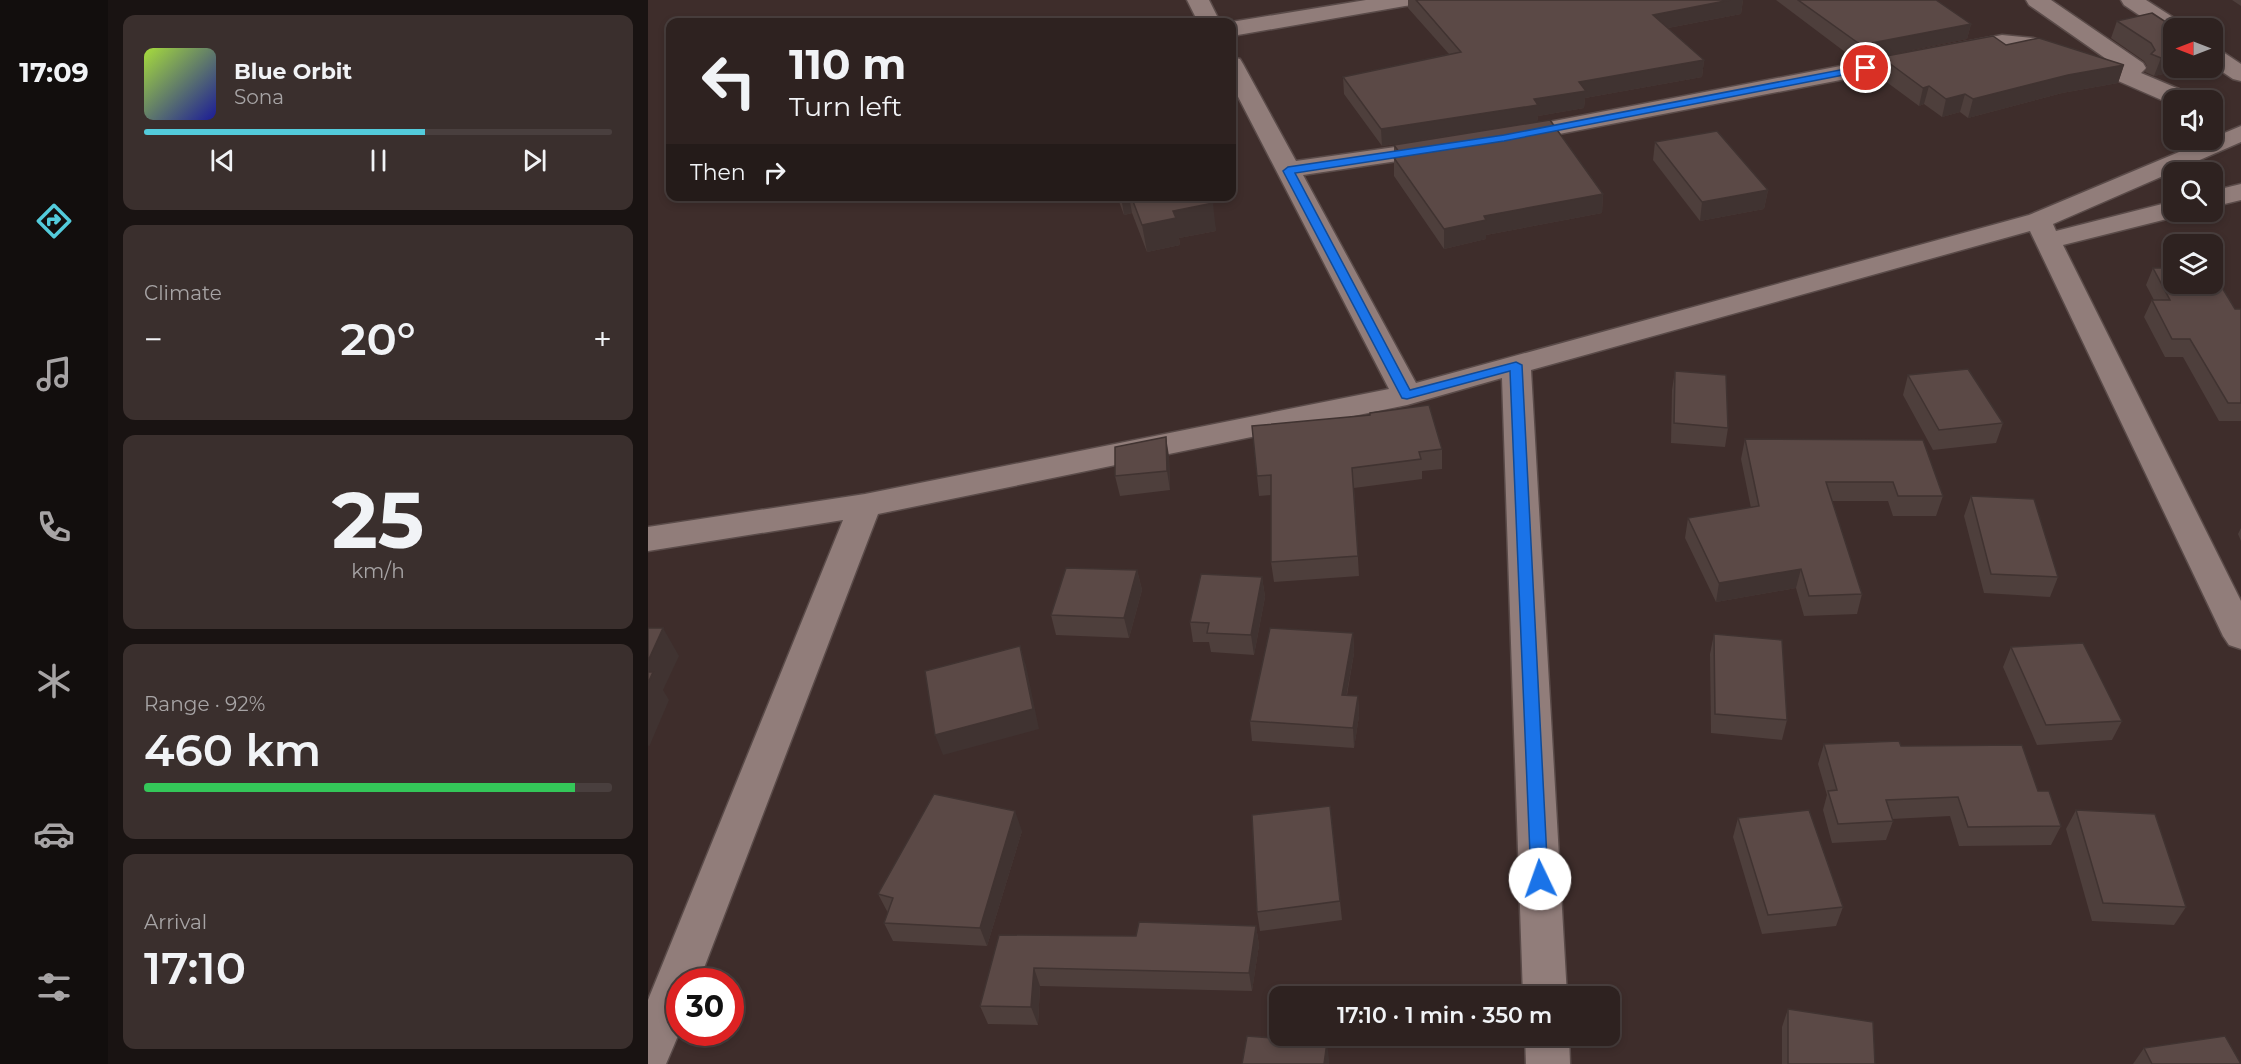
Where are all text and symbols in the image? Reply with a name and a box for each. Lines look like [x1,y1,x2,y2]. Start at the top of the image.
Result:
north arrow [2163,18,2223,78]
map controls [2163,18,2223,294]
text: 110 m [789,38,906,90]
icon: left [690,42,768,120]
pin [1840,42,1891,93]
icon: arrive [1849,51,1882,84]
text: 17:09 [19,56,89,89]
text: Blue Orbit [234,58,352,85]
text: Sona [234,85,284,109]
text: Turn left [789,90,902,123]
button: sound [2163,90,2223,150]
icon: previous [206,144,239,177]
icon: pause [362,144,395,177]
icon: next [518,144,551,177]
icon: right [758,156,791,189]
text: Then [690,159,746,186]
button: search [2163,162,2223,222]
icon: directions [33,200,75,242]
button: layers [2163,234,2223,294]
text: Climate [144,281,222,305]
text: 20° [340,311,416,366]
text: − [144,319,163,359]
text: + [593,319,612,359]
icon: music [33,353,75,395]
text: 25 [332,472,424,568]
icon: phone [33,506,75,548]
text: km/h [351,559,405,583]
icon: climate [33,660,75,702]
text: Range · 92% [144,692,265,716]
text: 460 km [144,722,321,777]
icon: car [33,813,75,855]
position arrow [1508,847,1572,911]
text: Arrival [144,910,207,934]
text: 17:10 [144,940,246,995]
icon: filters [33,966,75,1008]
speed limit sign: 30 [666,968,744,1046]
text: 17:10 · 1 min · 350 m [1337,1002,1552,1029]

